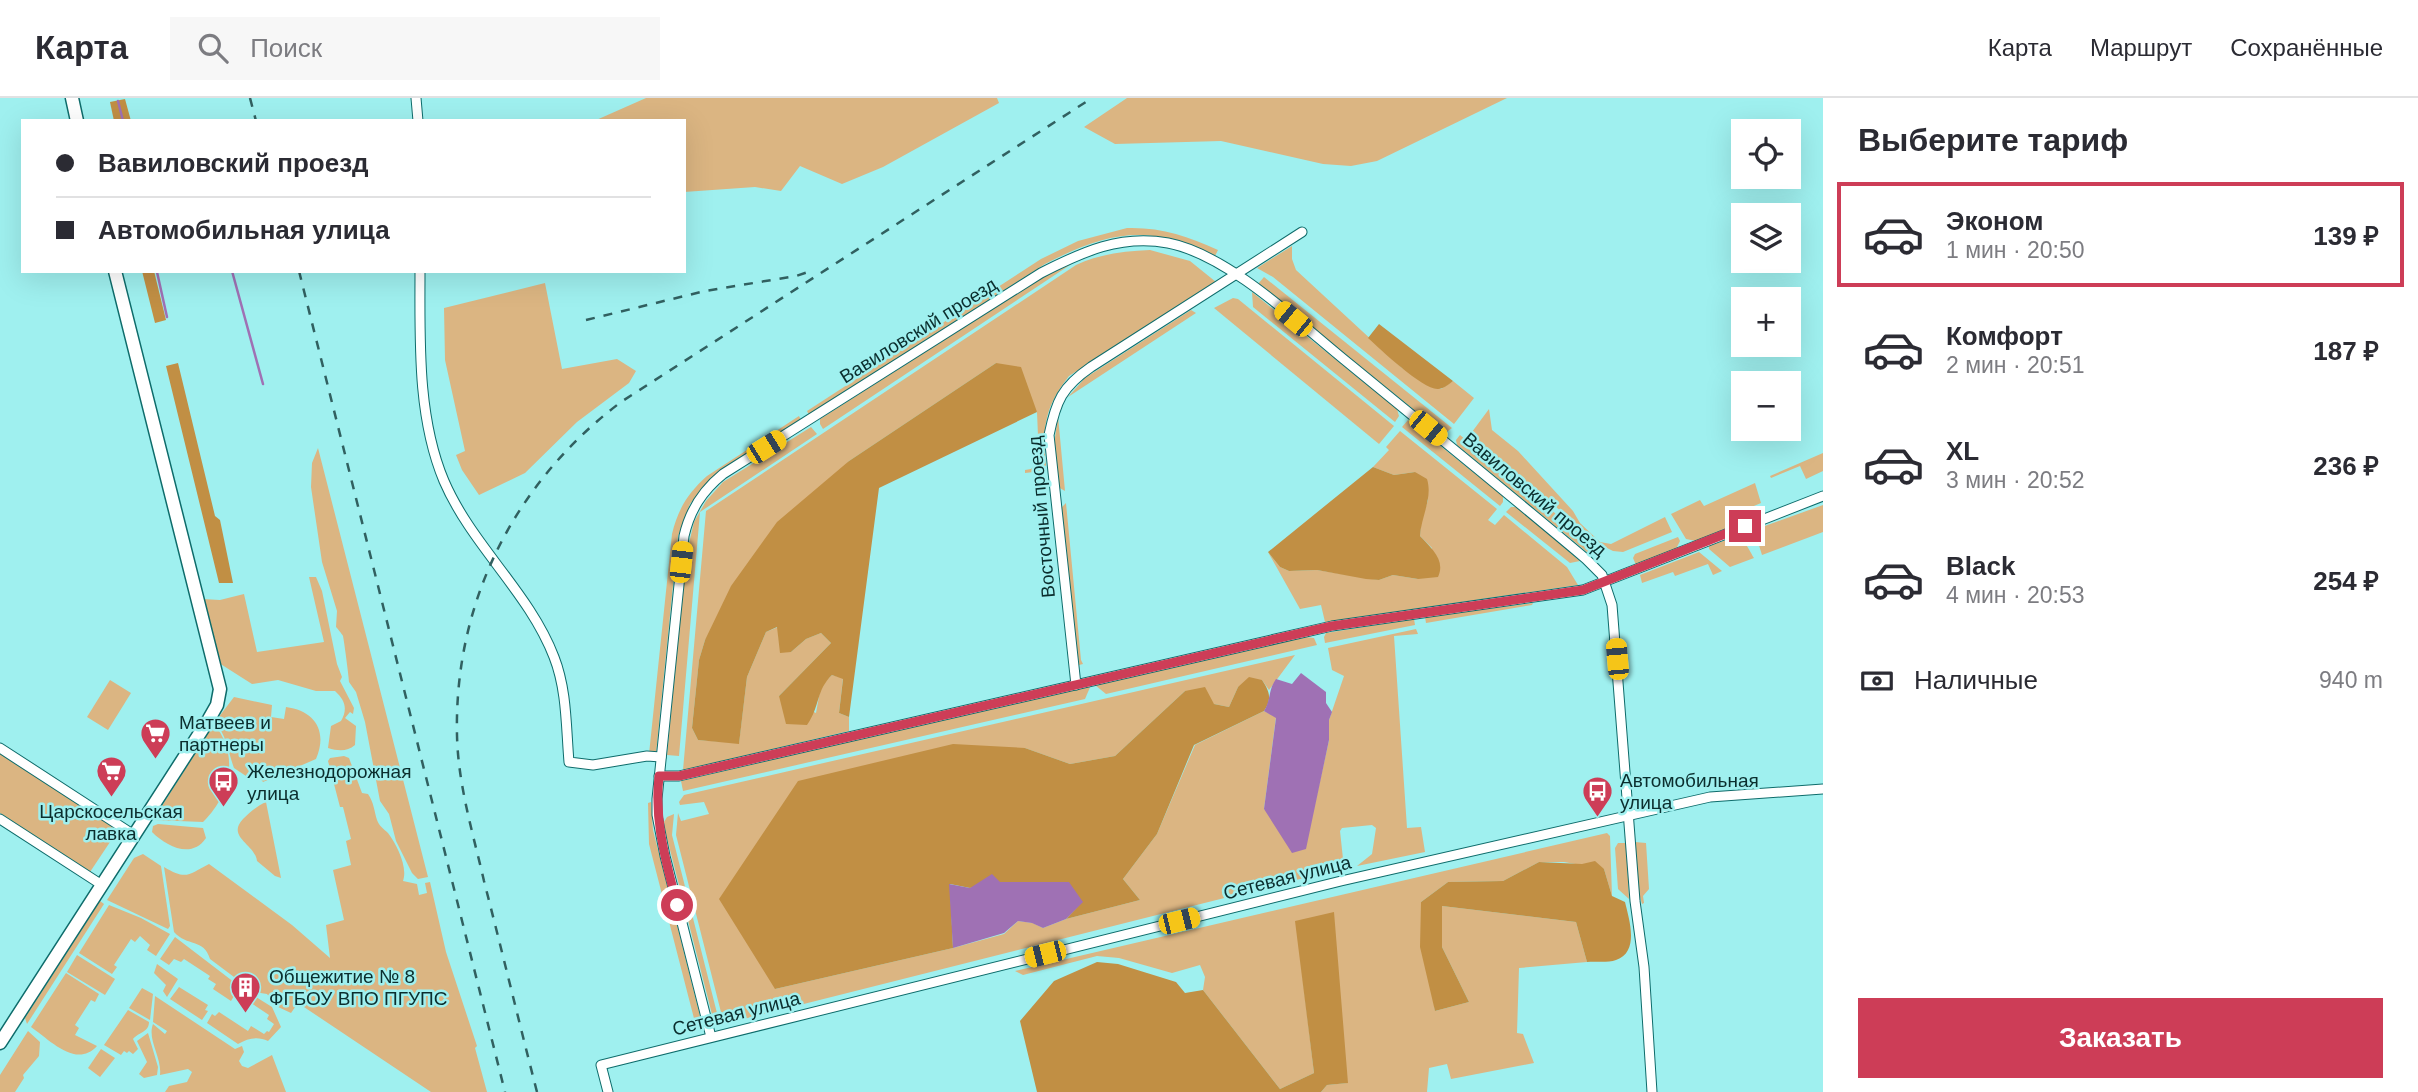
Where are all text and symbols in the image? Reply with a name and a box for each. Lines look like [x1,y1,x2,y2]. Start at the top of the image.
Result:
search box [170,17,660,80]
text: Карта [35,29,128,66]
icon: search [194,29,232,67]
text: Поиск [250,33,322,63]
text: Карта [1988,34,2052,61]
text: Маршрут [2090,34,2192,61]
text: Сохранённые [2230,34,2383,61]
map controls [1731,119,1801,441]
button: locate [1731,119,1801,189]
text: Выберите тариф [1858,122,2128,158]
text: Вавиловский проезд [98,148,369,178]
button: layers [1731,203,1801,273]
icon: car [1862,203,1925,266]
text: Эконом [1946,206,2044,236]
text: Автомобильная улица [98,215,390,245]
text: 139 ₽ [2313,221,2379,251]
text: 1 мин · 20:50 [1946,237,2085,263]
street label: Вавиловский проезд [836,274,1001,387]
button: + [1731,287,1801,357]
car [1271,298,1316,340]
icon: car [1862,318,1925,381]
text: Комфорт [1946,321,2063,351]
text: 187 ₽ [2313,336,2379,366]
text: 2 мин · 20:51 [1946,352,2085,378]
button: − [1731,371,1801,441]
car [1406,407,1451,449]
car [743,427,790,467]
street label: Вавиловский проезд [1459,428,1611,561]
icon: car [1862,433,1925,496]
street label: Восточный проезд [1024,435,1059,599]
text: XL [1946,436,1979,466]
text: 236 ₽ [2313,451,2379,481]
text: 3 мин · 20:52 [1946,467,2085,493]
route end [1729,510,1761,542]
car [669,540,694,584]
icon: car [1862,548,1925,611]
text: Black [1946,551,2015,581]
text: 254 ₽ [2313,566,2379,596]
text: 4 мин · 20:53 [1946,582,2085,608]
car [1605,637,1630,681]
icon: cash [1858,662,1896,700]
text: Наличные [1914,665,2038,695]
text: 940 m [2319,667,2383,693]
place label: Матвеев и партнеры [179,712,271,755]
supermarket icon: Матвеев и партнеры [139,716,173,760]
supermarket icon: Царскосельская лавка [94,755,128,799]
place label: Железнодорожная улица [247,761,411,804]
bus stop icon: Железнодорожная улица [207,765,241,809]
place label: Автомобильная улица [1620,770,1759,813]
bus stop icon: Автомобильная улица [1580,774,1614,818]
place label: Царскосельская лавка [39,801,183,844]
street label: Сетевая улица [1221,851,1354,904]
route start [661,889,693,921]
car [1157,906,1202,936]
car [1023,939,1068,969]
place label: Общежитие № 8 ФГБОУ ВПО ПГУПС [269,966,447,1009]
building icon: Общежитие № 8 ФГБОУ ВПО ПГУПС [229,970,263,1014]
street label: Сетевая улица [670,987,803,1040]
button: Заказать [1858,998,2383,1078]

